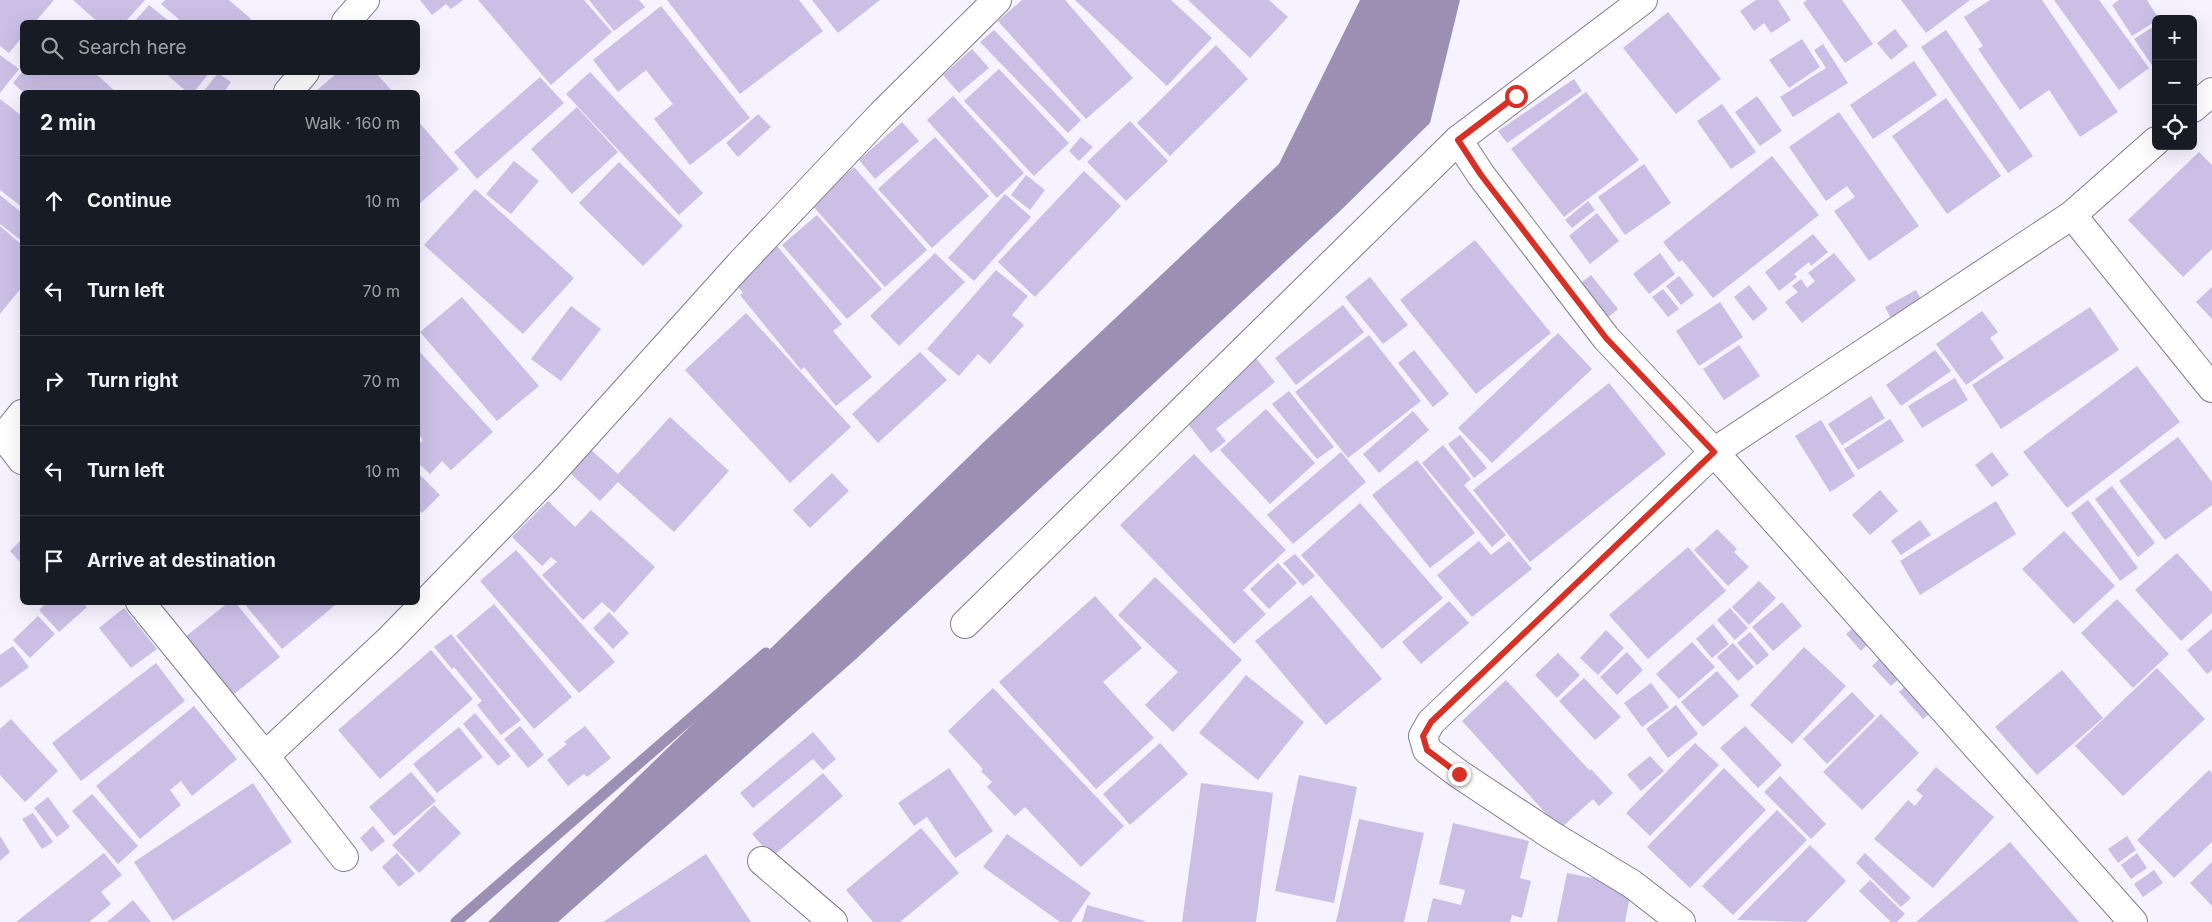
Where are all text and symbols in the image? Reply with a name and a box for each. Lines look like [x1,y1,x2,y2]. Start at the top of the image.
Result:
map controls [2152,15,2197,150]
button: + [2152,15,2197,60]
search box [20,20,420,75]
icon: search [38,34,66,62]
text: Search here [78,36,187,59]
button: − [2152,60,2197,105]
route start [1505,85,1528,108]
button: locate [2152,105,2197,150]
text: 2 min [40,110,96,135]
text: Walk · 160 m [305,113,400,133]
icon: ahead [40,187,68,215]
text: Continue [87,189,172,212]
text: 10 m [365,191,400,211]
icon: left [40,277,68,305]
text: Turn left [87,279,165,302]
text: 70 m [363,281,400,301]
icon: right [40,367,68,395]
text: Turn right [87,369,178,392]
text: 70 m [363,371,400,391]
icon: left [40,457,68,485]
text: Turn left [87,459,165,482]
text: 10 m [365,461,400,481]
icon: arrive [40,547,68,575]
text: Arrive at destination [87,549,276,572]
route end [1448,763,1471,786]

